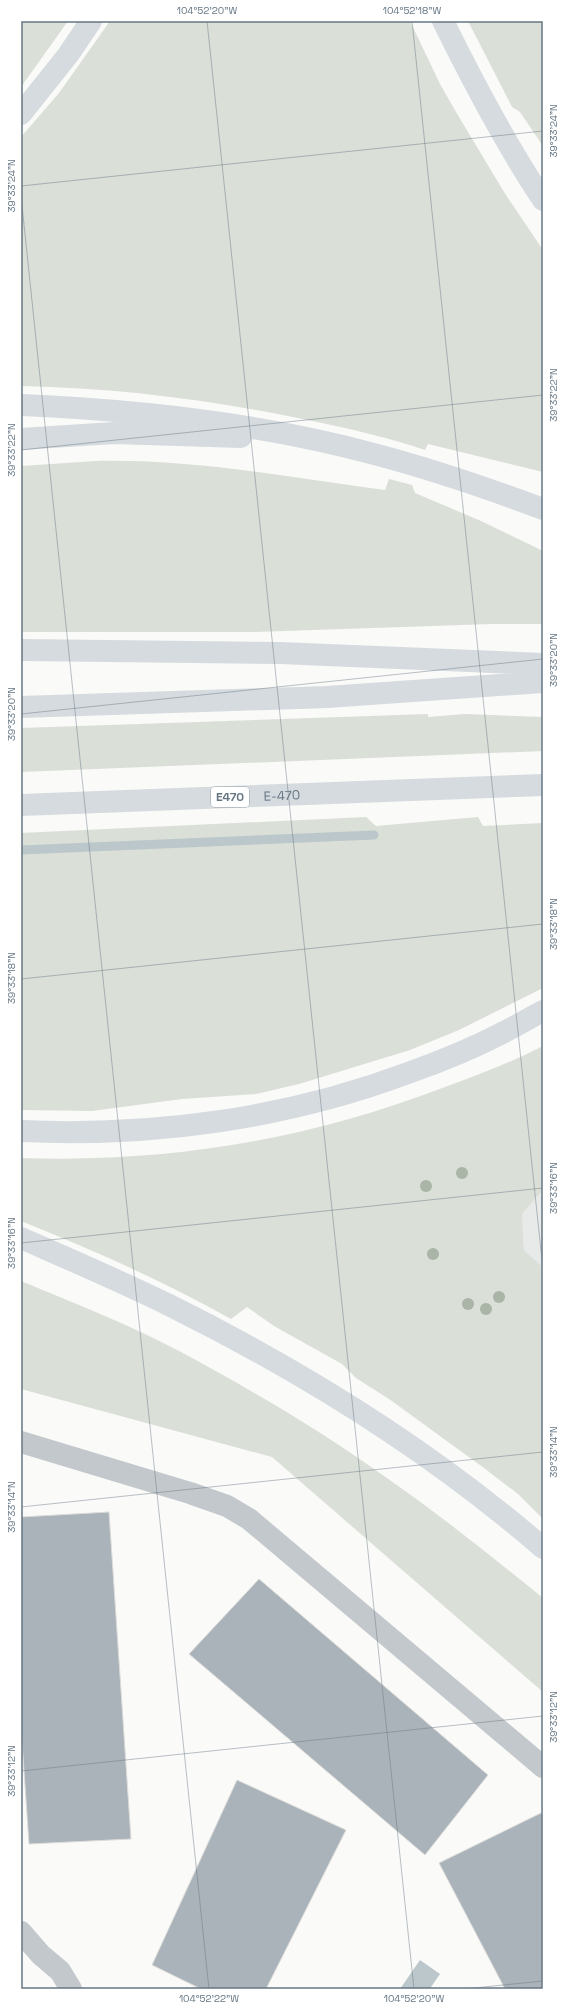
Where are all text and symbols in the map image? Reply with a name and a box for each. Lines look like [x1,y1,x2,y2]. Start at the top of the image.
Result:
text: 104°52'20"W [177,4,238,17]
text: 104°52'18"W [383,4,442,17]
text: 39°33'24"N [547,104,560,158]
text: 39°33'24"N [5,159,18,213]
text: 39°33'22"N [547,368,560,422]
text: 39°33'22"N [5,423,18,477]
text: 39°33'20"N [547,633,560,687]
text: 39°33'20"N [5,687,18,741]
street label: E-470 [263,786,300,804]
road number: E470 [211,787,249,807]
text: 39°33'18"N [547,898,560,950]
text: 39°33'18"N [5,952,18,1004]
text: 39°33'16"N [547,1162,560,1214]
text: 39°33'16"N [5,1217,18,1269]
text: 39°33'14"N [547,1426,560,1478]
text: 39°33'14"N [5,1481,18,1533]
text: 39°33'12"N [547,1691,560,1743]
text: 39°33'12"N [5,1745,18,1797]
text: 104°52'22"W [179,1992,239,2005]
text: 104°52'20"W [384,1992,445,2005]

